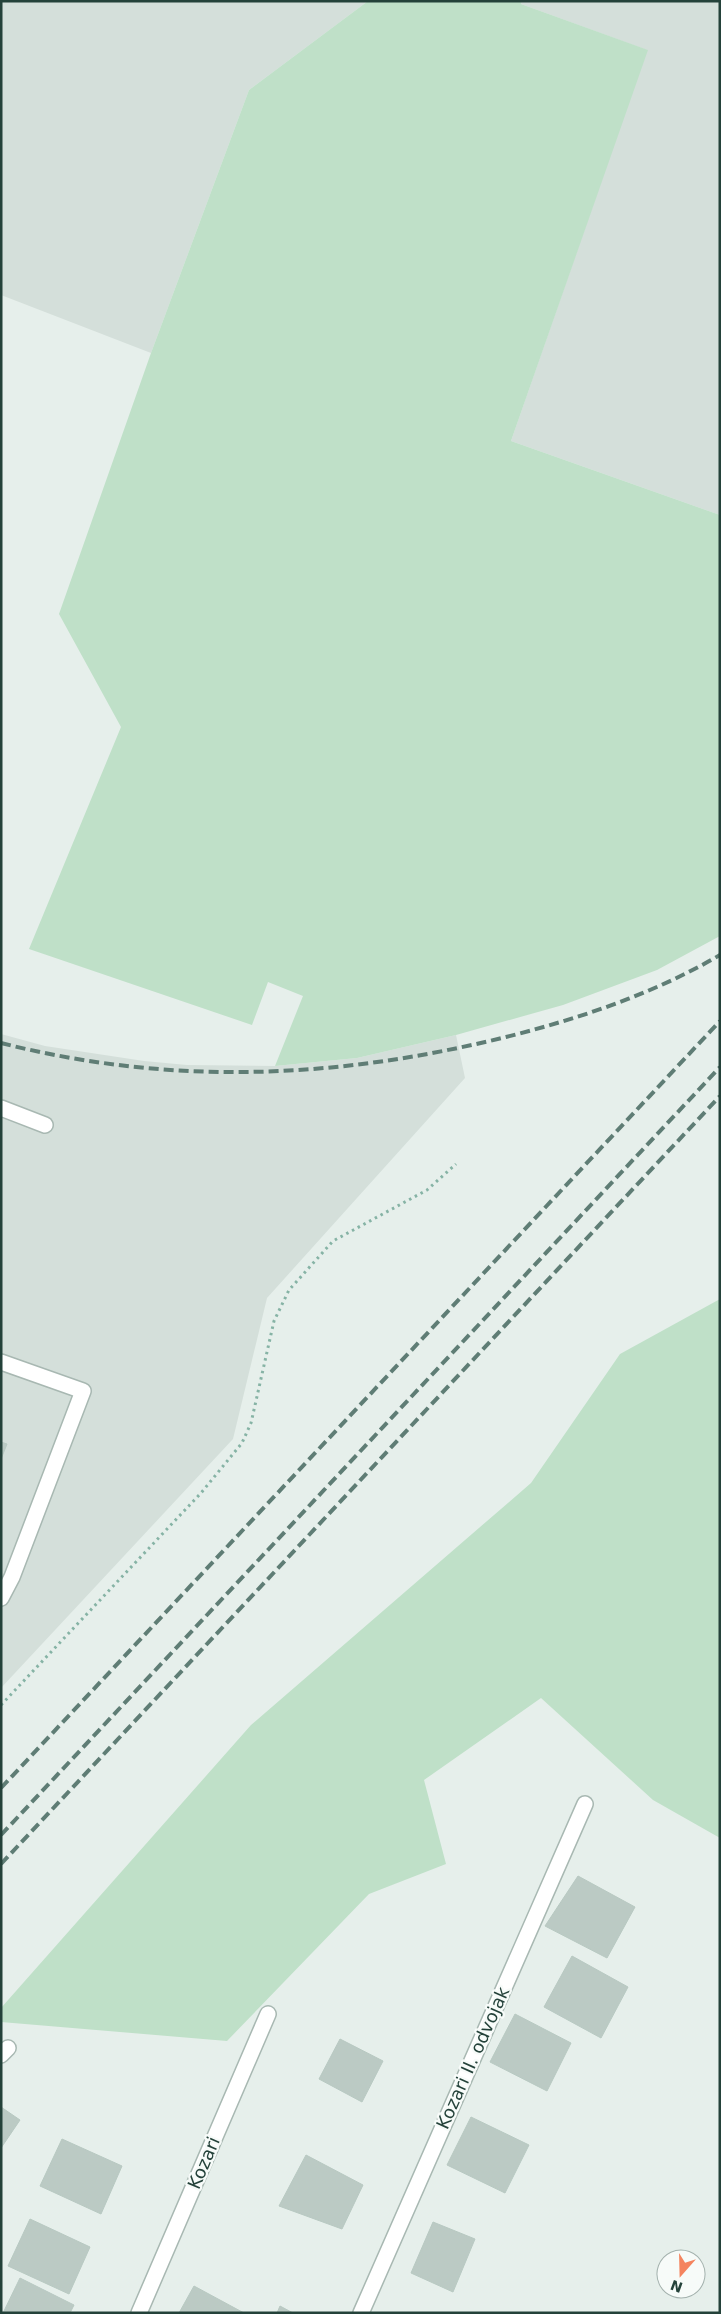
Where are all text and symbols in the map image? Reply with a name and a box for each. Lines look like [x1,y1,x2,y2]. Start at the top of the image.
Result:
street label: Kozari II. odvojak [432,1983,514,2132]
street label: Kozari [183,2133,224,2192]
north arrow [656,2249,706,2299]
text: N [668,2277,685,2296]

